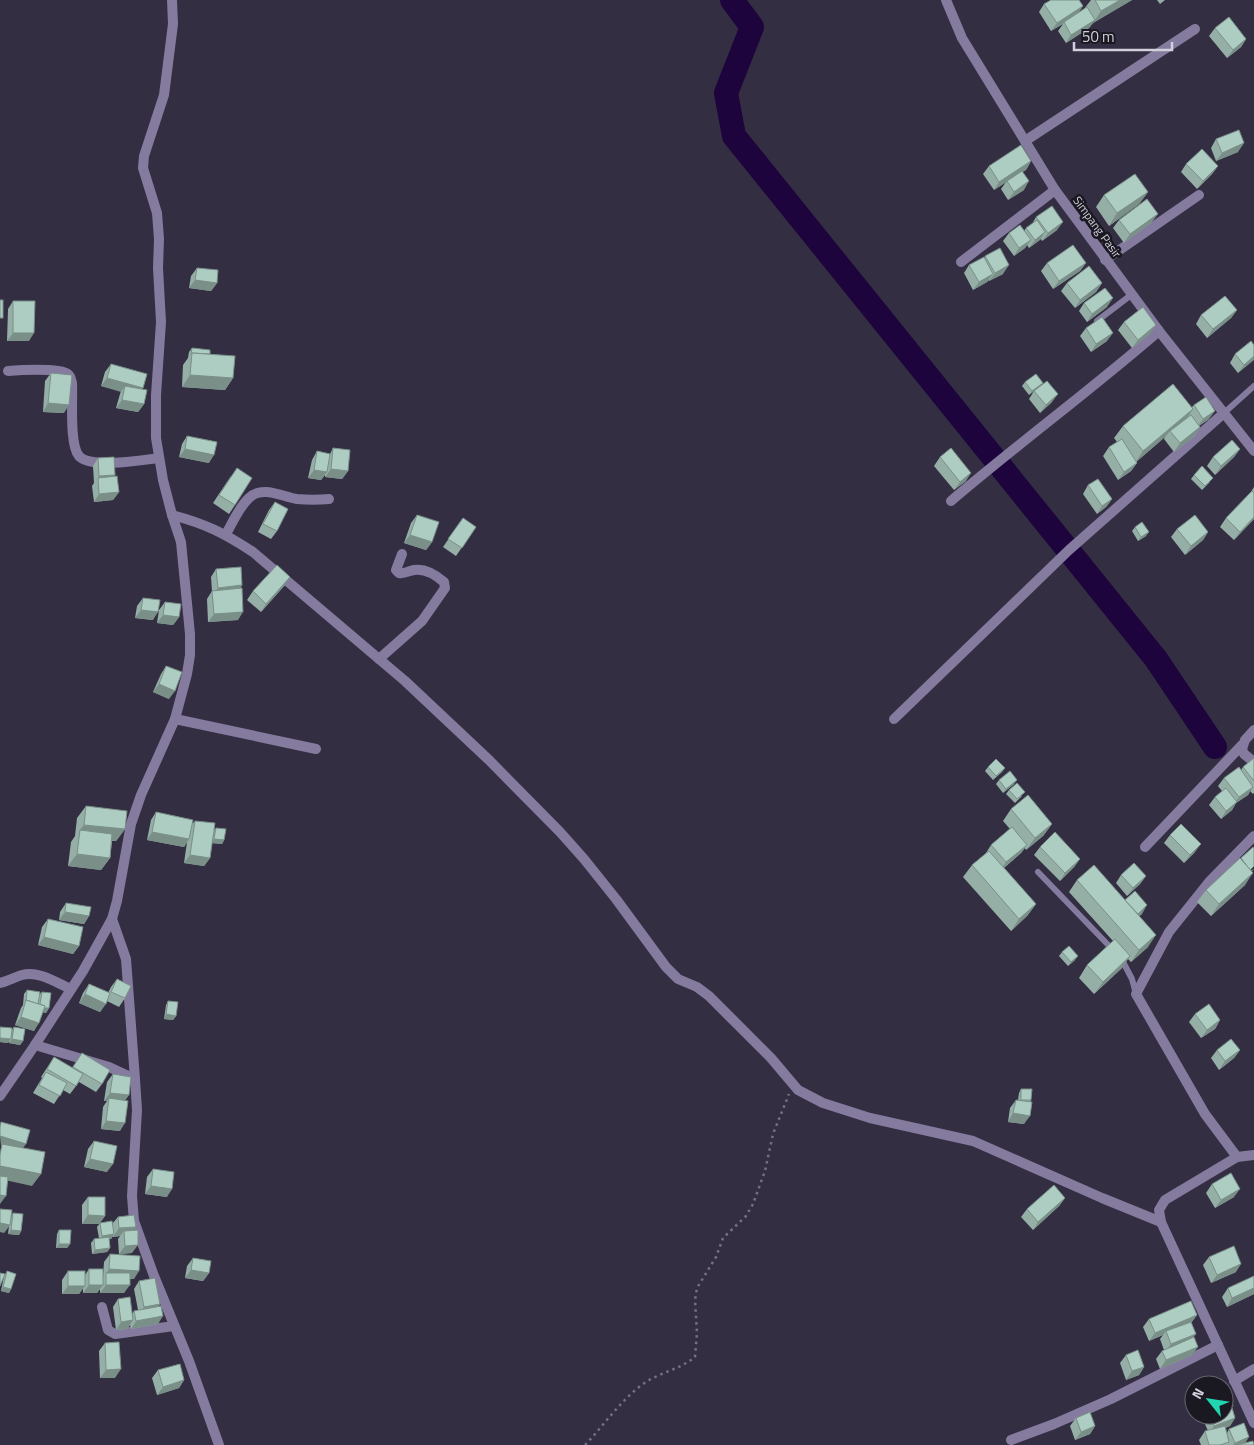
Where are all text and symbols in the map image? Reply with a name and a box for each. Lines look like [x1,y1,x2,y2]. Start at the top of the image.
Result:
scale bar [1074,20,1172,52]
text: 50 m [1082,25,1115,48]
street label: Simpang Pasir [1069,192,1126,261]
north arrow [1184,1375,1234,1425]
text: N [1186,1384,1209,1403]

